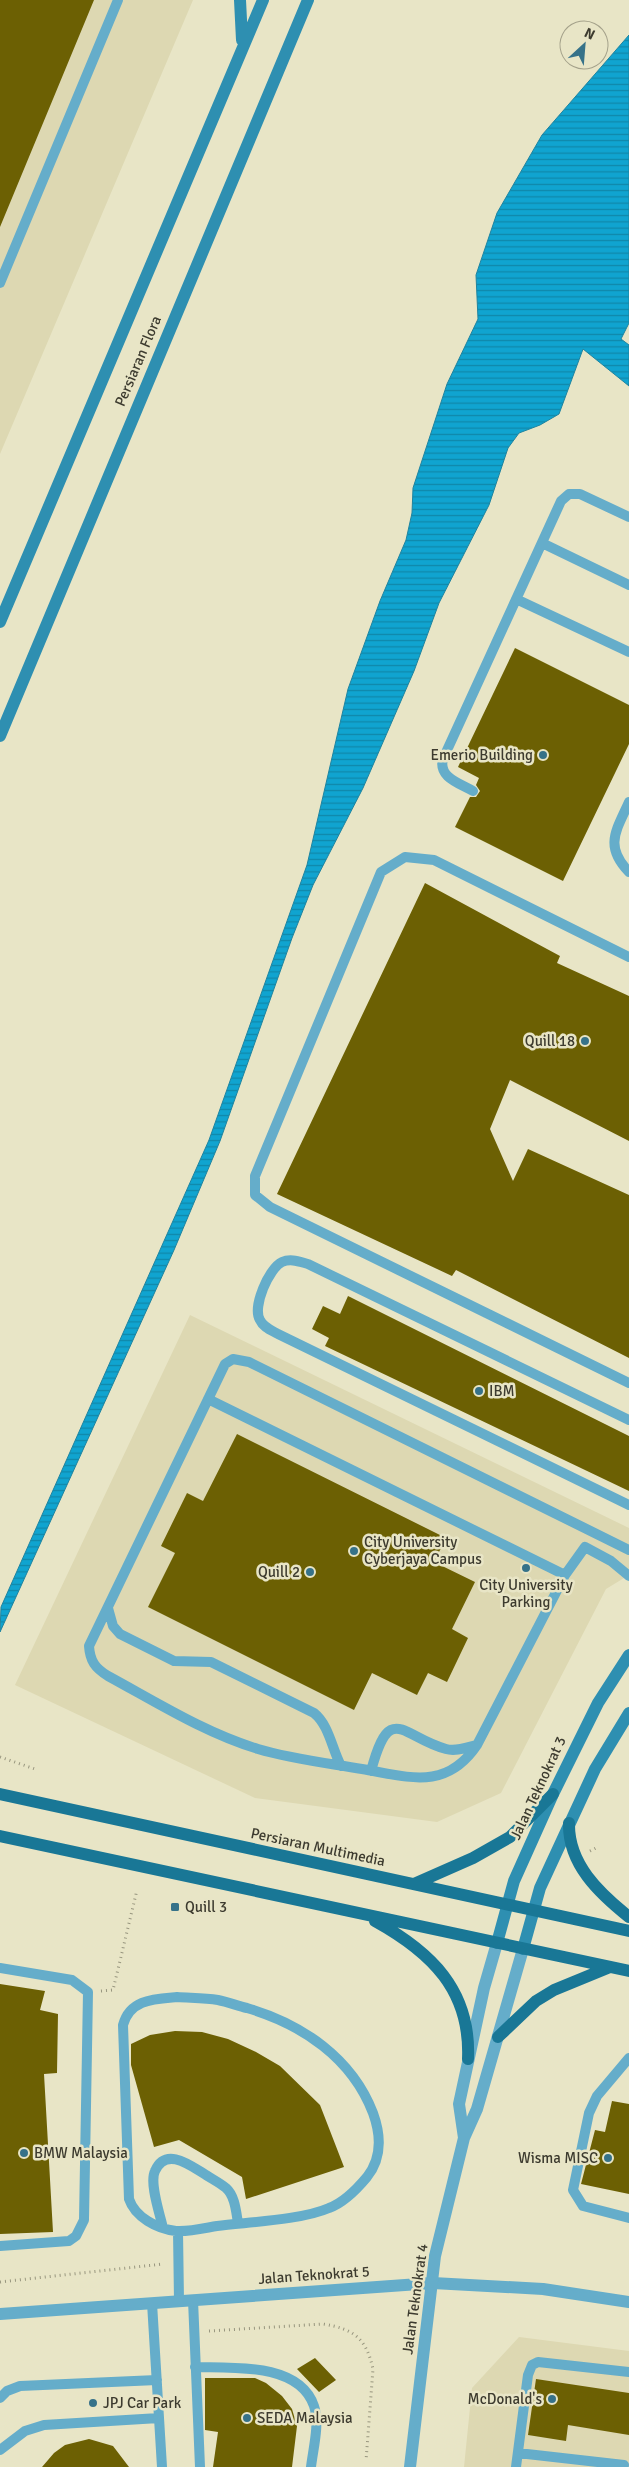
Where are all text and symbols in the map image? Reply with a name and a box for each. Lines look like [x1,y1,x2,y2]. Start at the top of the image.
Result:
north arrow [559,20,609,70]
text: N [581,24,598,44]
street label: Persiaran Flora [111,313,165,409]
place label: Emerio Building [430,746,533,764]
marker: Emerio Building [537,749,549,761]
place label: Quill 18 [525,1032,575,1050]
marker: Quill 18 [579,1035,591,1047]
place label: IBM [489,1382,515,1400]
marker: IBM [473,1385,485,1397]
place label: City University Cyberjaya Campus [364,1533,482,1568]
marker: City University Cyberjaya Campus [348,1545,360,1557]
marker: City University Parking [520,1562,532,1574]
place label: Quill 2 [258,1563,300,1581]
marker: Quill 2 [304,1566,316,1578]
place label: City University Parking [479,1576,573,1611]
street label: Jalan Teknokrat 3 [506,1734,570,1842]
street label: Persiaran Multimedia [249,1824,387,1870]
place label: Quill 3 [185,1898,227,1916]
marker: Quill 3 [169,1901,181,1913]
place label: BMW Malaysia [34,2144,128,2162]
marker: BMW Malaysia [18,2147,30,2159]
place label: Wisma MISC [518,2149,598,2167]
marker: Wisma MISC [602,2152,614,2164]
street label: Jalan Teknokrat 4 [398,2242,432,2356]
street label: Jalan Teknokrat 5 [258,2262,370,2288]
place label: McDonald's [468,2390,542,2408]
marker: McDonald's [546,2393,558,2405]
place label: JPJ Car Park [103,2394,182,2412]
marker: JPJ Car Park [87,2397,99,2409]
place label: SEDA Malaysia [257,2409,353,2427]
marker: SEDA Malaysia [241,2412,253,2424]

